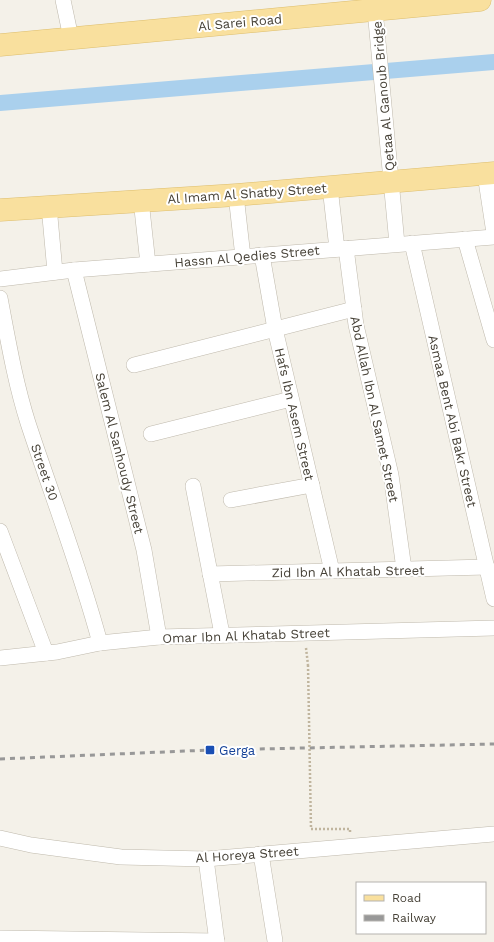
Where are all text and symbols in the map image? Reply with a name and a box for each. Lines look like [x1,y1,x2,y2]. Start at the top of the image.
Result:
street label: Al Sarei Road [197,11,283,34]
street label: Qetaa Al Ganoub Bridge [369,20,398,172]
street label: Al Imam Al Shatby Street [167,180,328,207]
street label: Hassn Al Qedies Street [174,243,321,270]
street label: Abd Allah Ibn Al Samet Street [347,315,402,504]
street label: Asmaa Bent Abi Bakr Street [425,334,480,509]
street label: Hafs Ibn Asem Street [272,346,317,483]
street label: Salem Al Sanhoudy Street [92,371,147,536]
street label: Street 30 [28,442,61,503]
street label: Zid Ibn Al Khatab Street [271,563,425,580]
street label: Omar Ibn Al Khatab Street [162,625,331,646]
place label: Gerga [219,743,256,758]
marker: Gerga [204,744,216,756]
street label: Al Horeya Street [195,843,300,866]
legend [356,882,486,934]
text: Road [392,891,421,905]
text: Railway [392,911,437,925]

